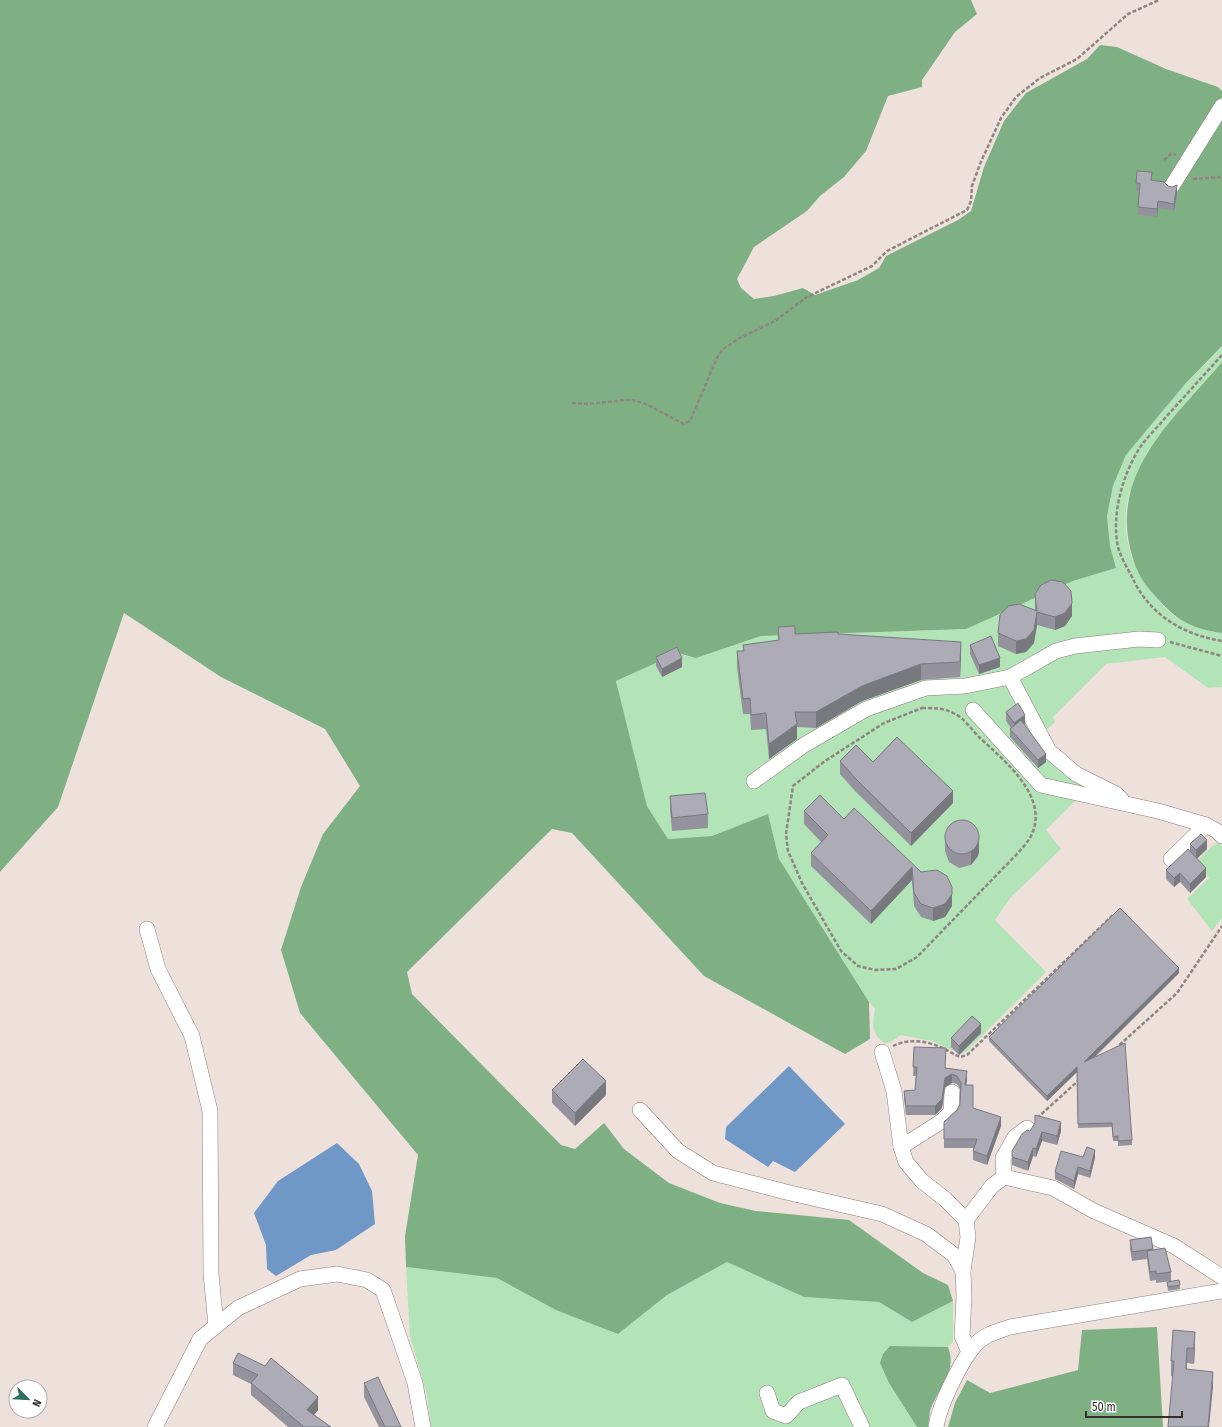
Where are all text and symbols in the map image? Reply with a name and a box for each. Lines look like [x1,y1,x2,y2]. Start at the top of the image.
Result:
north arrow [8,1379,48,1419]
scale bar [1086,1393,1182,1419]
text: N [29,1397,44,1409]
text: 50 m [1092,1400,1116,1414]

